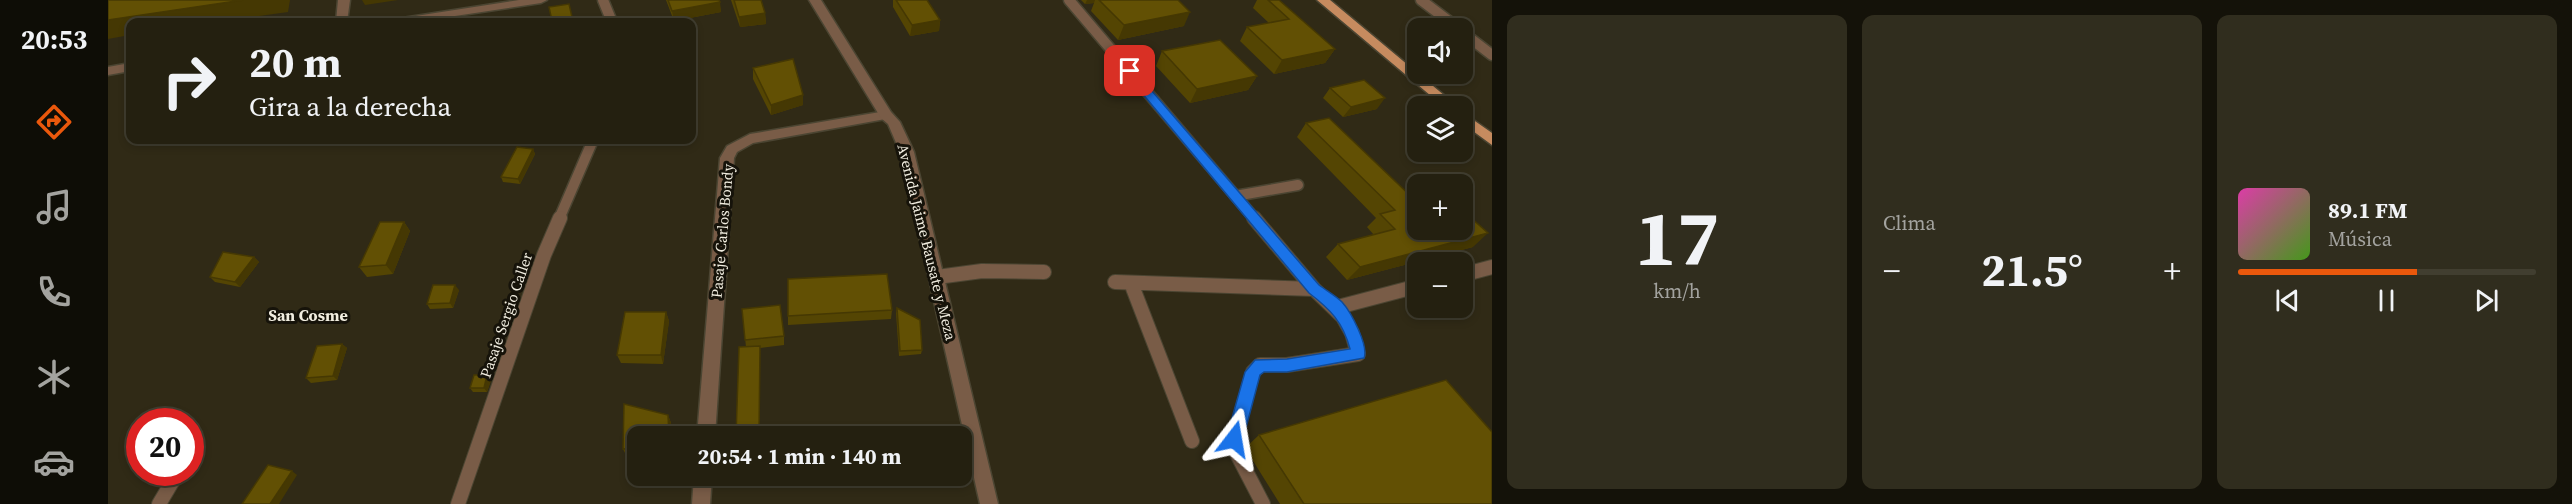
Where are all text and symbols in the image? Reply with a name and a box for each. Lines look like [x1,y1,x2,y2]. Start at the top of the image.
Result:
map controls [1407,18,1473,318]
button: sound [1407,18,1473,84]
text: 20:53 [21,21,87,58]
text: 20 m [249,33,342,91]
icon: right [150,42,228,120]
pin [1104,45,1155,96]
icon: arrive [1113,54,1146,87]
text: Gira a la derecha [249,88,451,125]
button: layers [1407,96,1473,162]
icon: directions [33,101,75,143]
street label: Avenida Jaime Bausate y Meza [892,142,962,343]
street label: Pasaje Carlos Bondy [706,163,738,299]
button: + [1407,174,1473,240]
text: 17 [1635,184,1719,291]
icon: music [33,186,75,228]
text: 89.1 FM [2328,195,2407,225]
text: Clima [1883,209,1936,237]
text: Música [2328,225,2392,253]
text: 21.5° [1981,239,2083,301]
text: − [1883,248,1901,293]
text: + [2164,248,2181,293]
street label: Pasaje Sergio Caller [475,249,538,381]
button: − [1407,252,1473,318]
icon: phone [33,271,75,313]
text: km/h [1653,277,1701,305]
icon: previous [2271,284,2304,317]
icon: pause [2370,284,2403,317]
icon: next [2470,284,2503,317]
district label: San Cosme [268,304,348,326]
icon: climate [33,356,75,398]
position arrow [1202,407,1266,471]
speed limit sign: 20 [126,408,204,486]
icon: car [33,441,75,483]
text: 20:54 · 1 min · 140 m [698,441,901,471]

